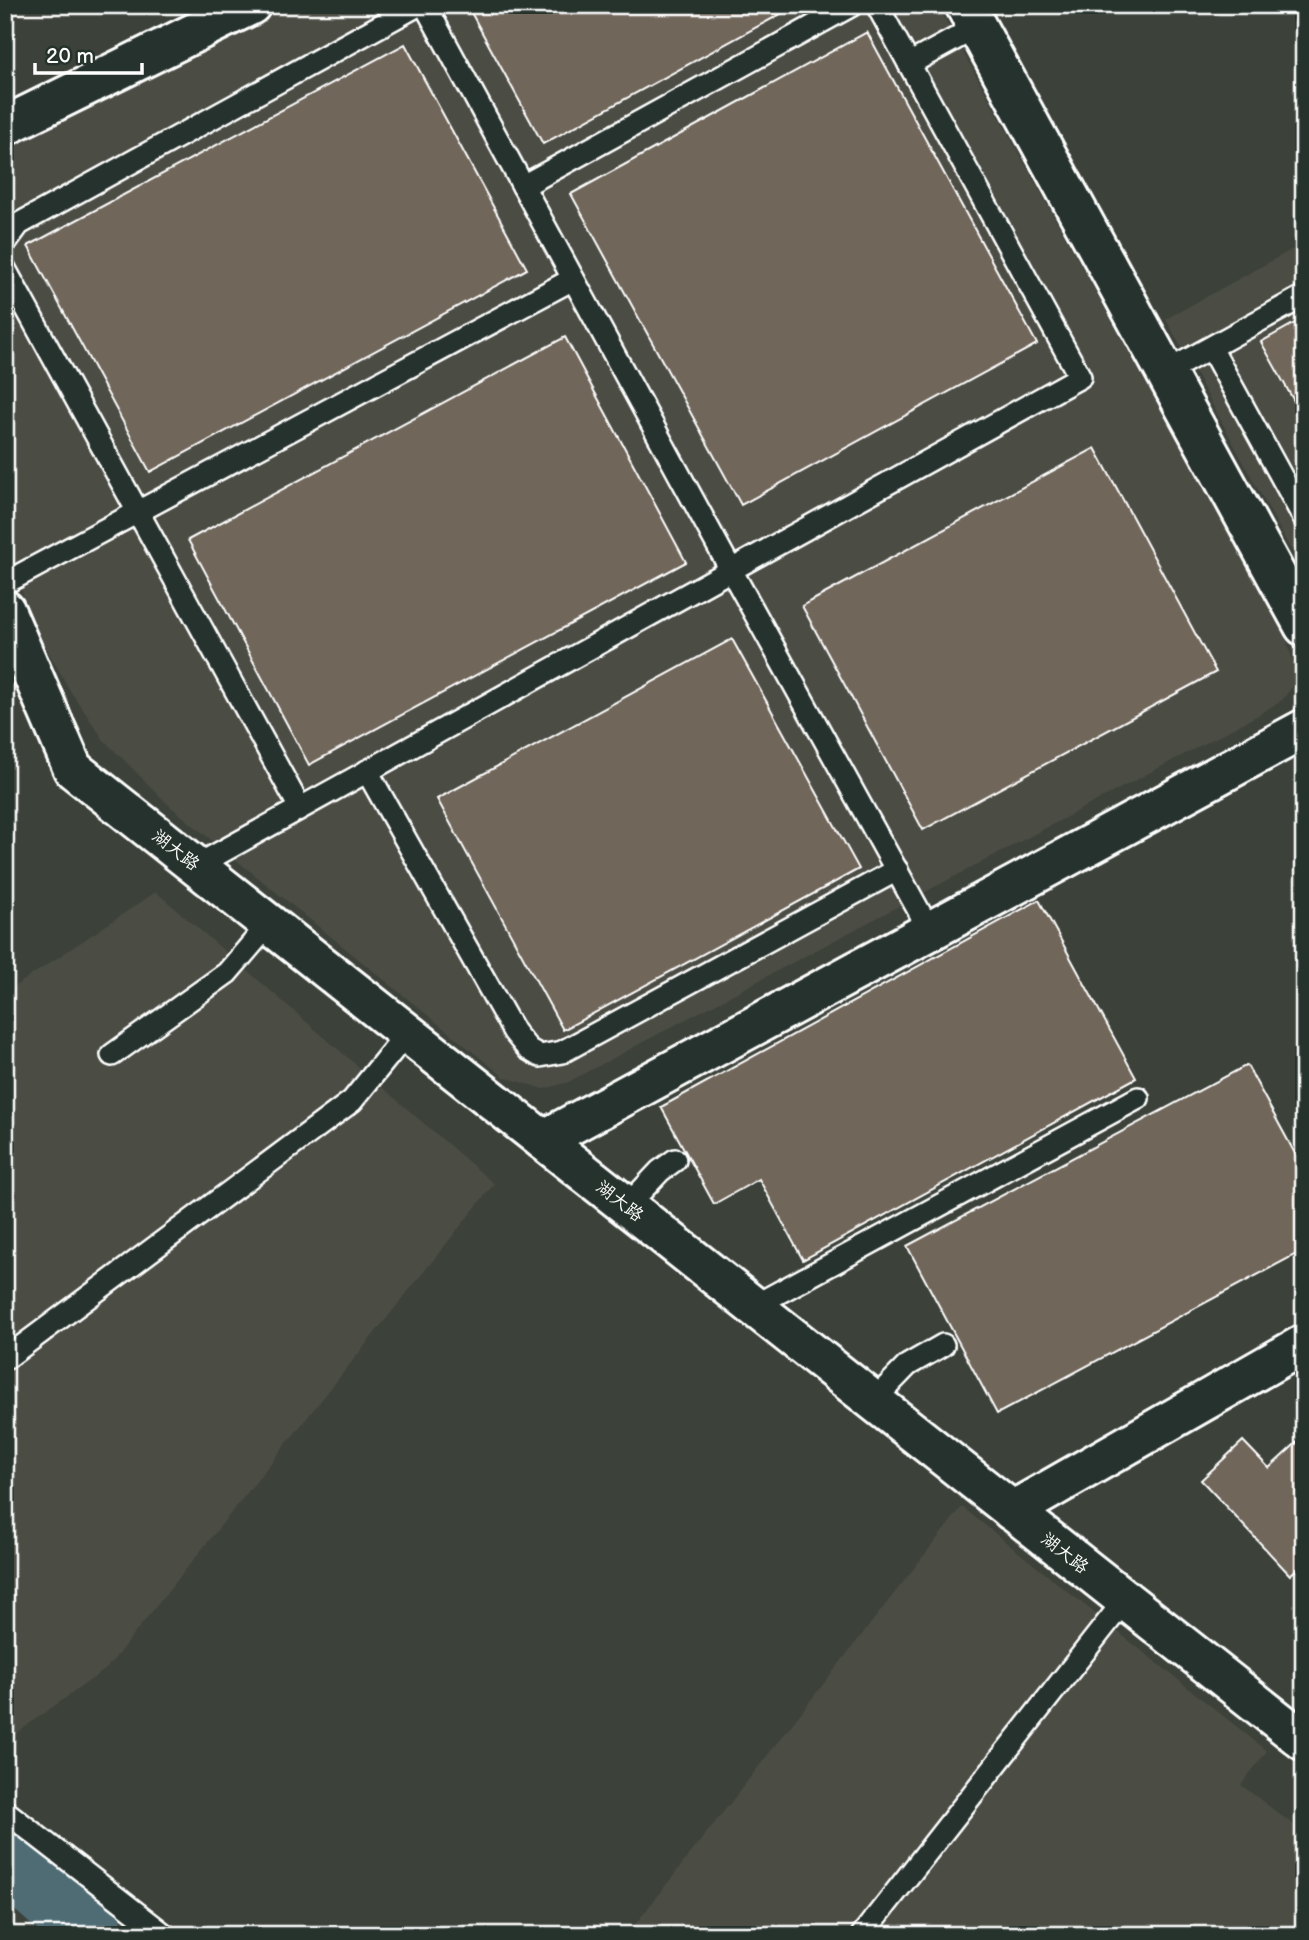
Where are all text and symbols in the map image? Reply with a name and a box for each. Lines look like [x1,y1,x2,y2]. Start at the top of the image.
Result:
scale bar [35,32,142,76]
text: 20 m [46,44,94,69]
street label: 湖大路 [148,825,203,875]
street label: 湖大路 [592,1176,647,1226]
street label: 湖大路 [1037,1528,1092,1578]

